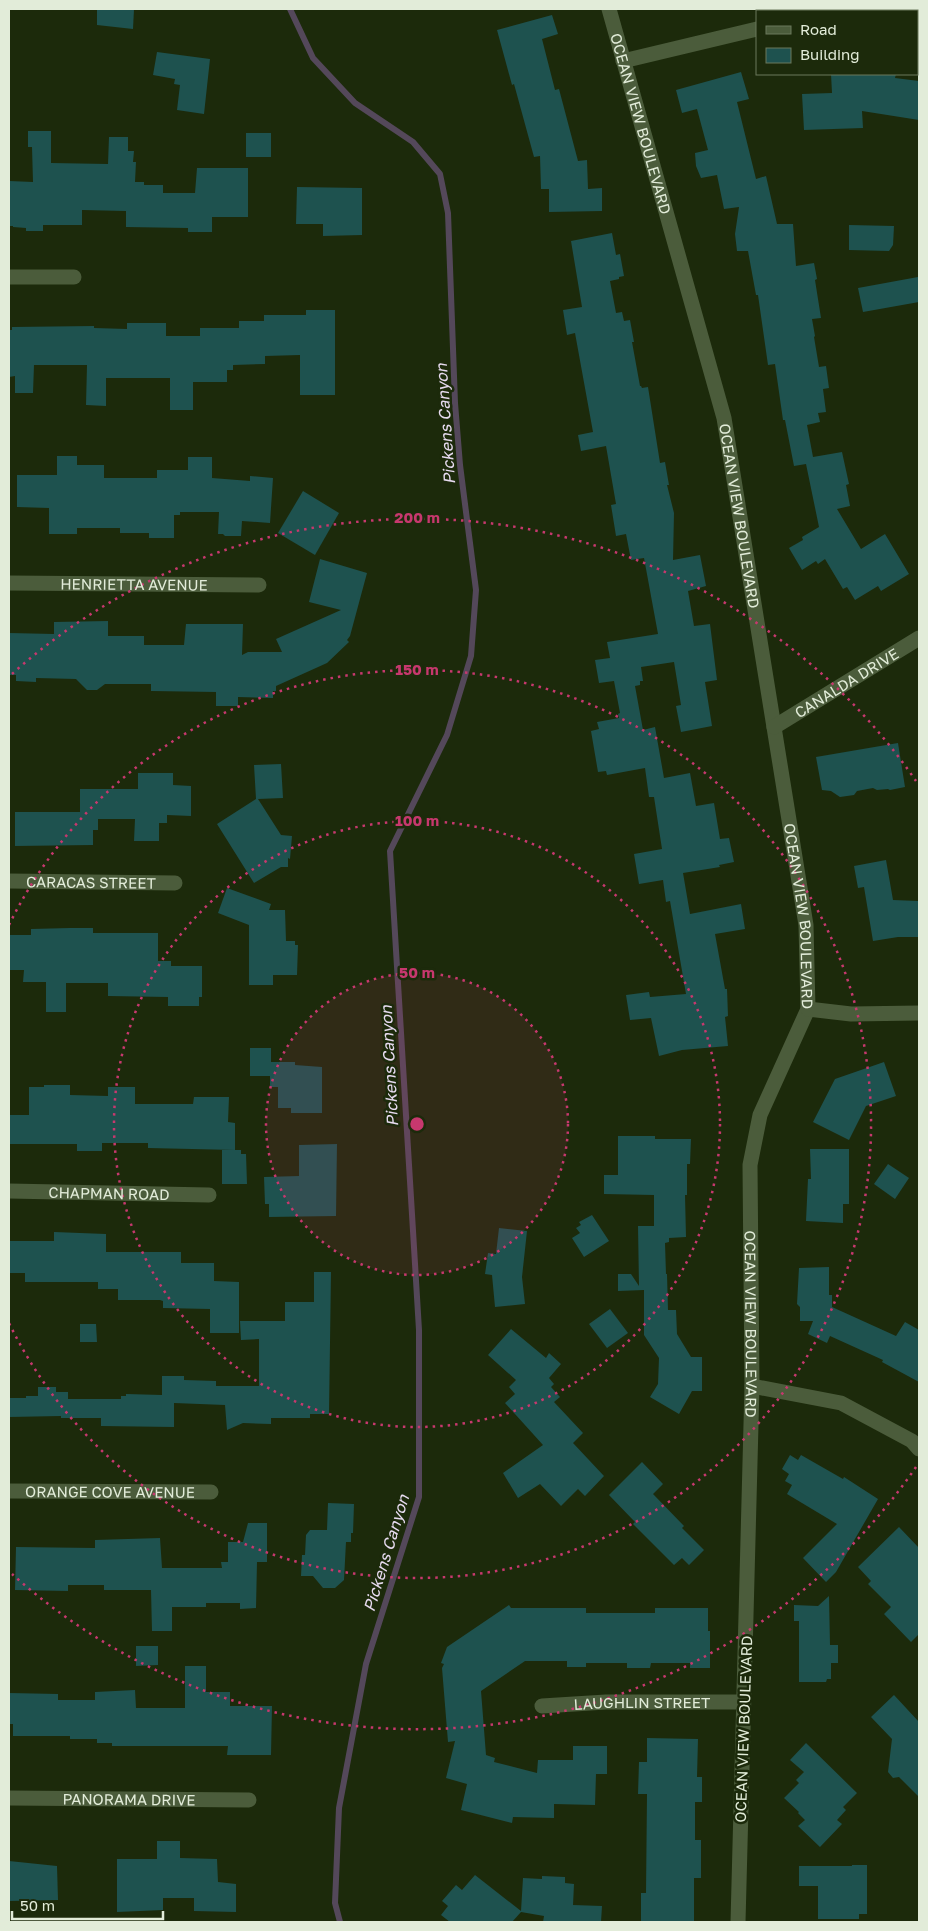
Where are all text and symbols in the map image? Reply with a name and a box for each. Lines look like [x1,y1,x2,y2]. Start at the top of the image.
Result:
legend [756,10,918,75]
text: Road [800,20,837,38]
street label: OCEAN VIEW BOULEVARD [607,31,675,216]
text: Building [800,45,860,63]
water label: Pickens Canyon [431,362,459,485]
street label: OCEAN VIEW BOULEVARD [716,422,764,610]
text: 200 m [394,508,440,526]
street label: HENRIETTA AVENUE [60,574,208,594]
street label: CANALDA DRIVE [791,644,902,721]
text: 150 m [395,660,439,678]
text: 100 m [395,811,439,829]
street label: OCEAN VIEW BOULEVARD [781,822,817,1009]
street label: CARACAS STREET [26,872,156,892]
text: 50 m [399,963,435,981]
water label: Pickens Canyon [376,1004,402,1127]
centre of rings [408,1115,426,1133]
street label: CHAPMAN ROAD [48,1183,170,1203]
street label: OCEAN VIEW BOULEVARD [742,1230,761,1418]
street label: ORANGE COVE AVENUE [25,1482,195,1501]
water label: Pickens Canyon [359,1491,414,1614]
street label: OCEAN VIEW BOULEVARD [731,1635,755,1823]
street label: LAUGHLIN STREET [573,1693,710,1713]
street label: PANORAMA DRIVE [62,1789,196,1809]
scale bar [12,1888,164,1920]
text: 50 m [20,1896,55,1914]

